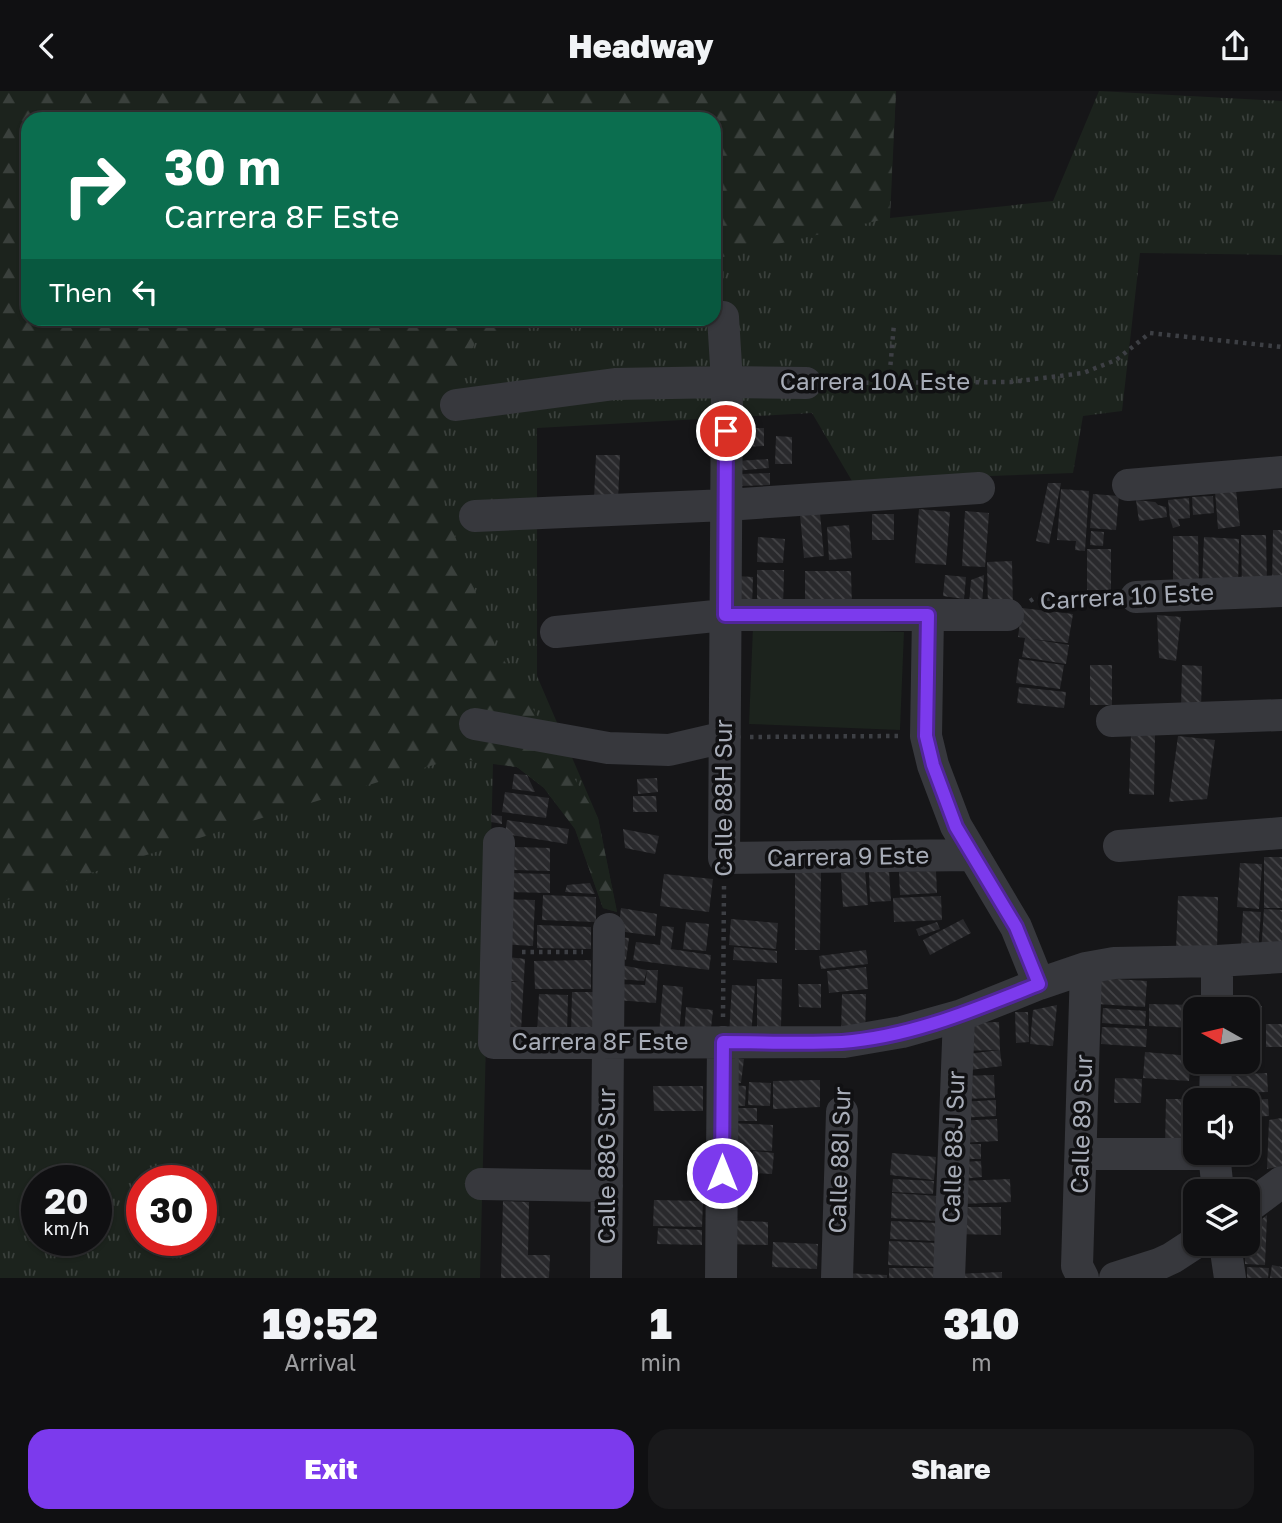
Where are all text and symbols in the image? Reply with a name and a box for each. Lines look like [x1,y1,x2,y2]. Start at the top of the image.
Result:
icon: back [28,27,66,65]
text: Headway [568,27,714,65]
icon: share [1216,27,1254,65]
text: 30 m [164,137,281,196]
icon: right [49,140,140,231]
text: Carrera 8F Este [164,197,400,235]
icon: left [126,273,164,311]
text: Then [49,277,112,308]
street label: Carrera 10A Este [780,366,970,395]
pin [696,401,756,461]
icon: arrive [707,412,745,450]
street label: Carrera 10 Este [1039,576,1215,615]
street label: Calle 88H Sur [708,719,737,877]
street label: Carrera 9 Este [767,840,929,871]
north arrow [1183,997,1260,1075]
map controls [1183,997,1260,1256]
street label: Carrera 8F Este [512,1026,688,1055]
street label: Calle 89 Sur [1064,1054,1097,1194]
street label: Calle 88J Sur [935,1070,970,1224]
street label: Calle 88I Sur [821,1086,856,1234]
street label: Calle 88G Sur [591,1088,620,1244]
button: sound [1183,1088,1260,1165]
position arrow [685,1136,759,1210]
speed limit sign: 30 [126,1165,217,1256]
button: layers [1183,1179,1260,1256]
text: 20 [44,1180,89,1222]
text: km/h [44,1217,89,1239]
text: 19:52 [262,1298,378,1348]
text: 1 [650,1298,672,1348]
text: 310 [943,1298,1020,1348]
text: Arrival [284,1348,356,1376]
text: min [640,1348,681,1376]
text: m [971,1348,992,1376]
button: Exit [28,1429,634,1509]
button: Share [648,1429,1254,1509]

